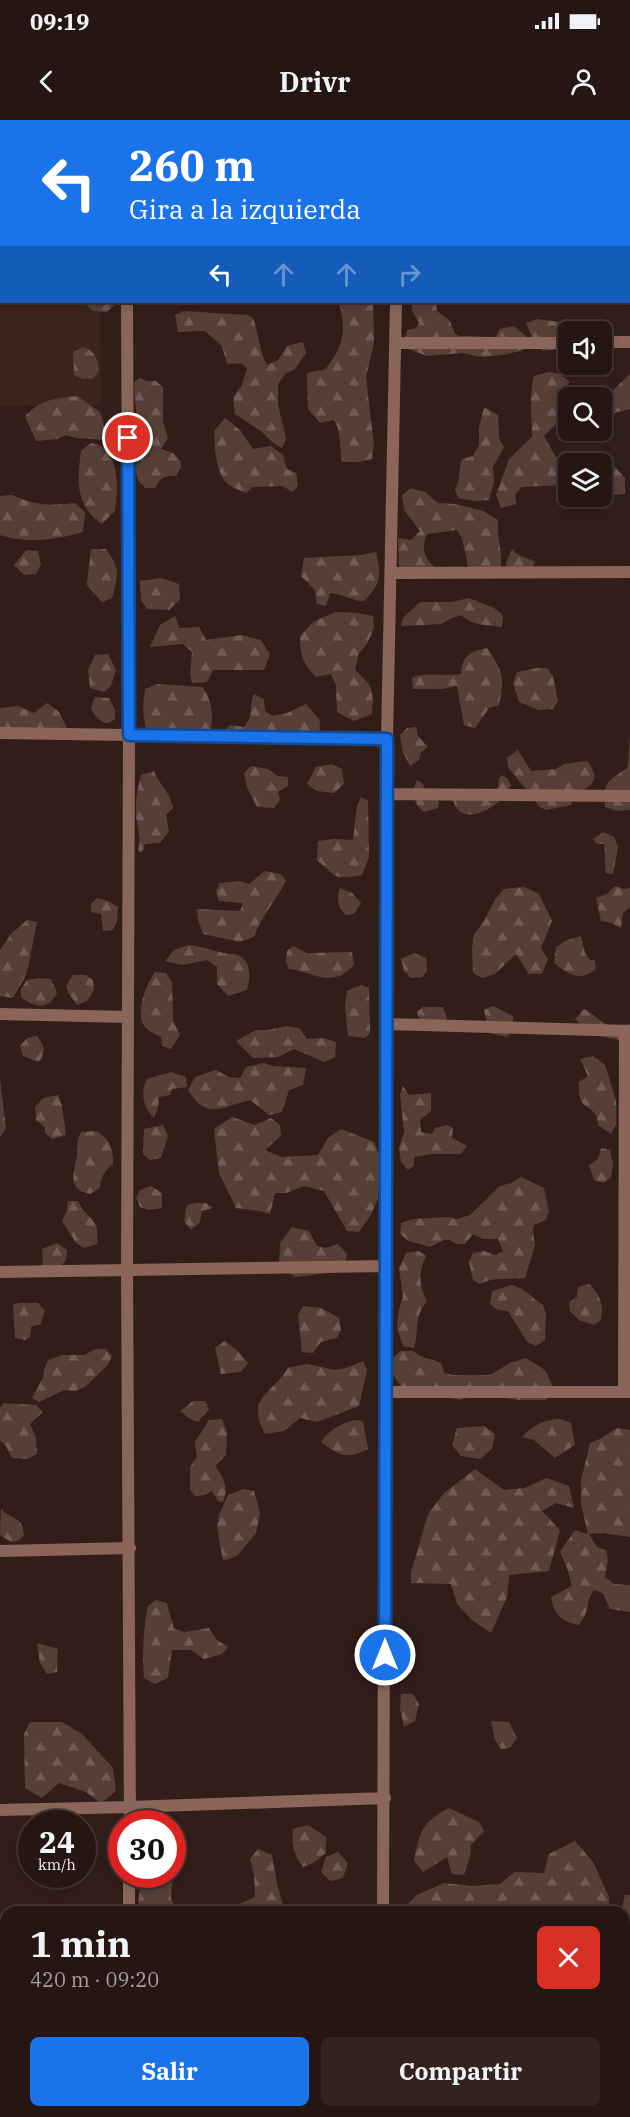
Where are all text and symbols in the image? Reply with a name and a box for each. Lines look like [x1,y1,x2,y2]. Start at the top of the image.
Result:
text: 09:19 [30,7,89,36]
text: Drivr [279,64,351,99]
icon: back [30,65,63,98]
icon: person [567,65,600,98]
text: 260 m [129,138,255,193]
icon: left [30,144,108,222]
text: Gira a la izquierda [129,191,361,226]
icon: left [204,258,237,291]
icon: ahead [267,258,300,291]
icon: ahead [330,258,363,291]
icon: right [393,258,426,291]
map controls [558,321,612,507]
button: sound [558,321,612,375]
button: search [558,387,612,441]
pin [102,412,153,463]
icon: arrive [111,421,144,454]
button: layers [558,453,612,507]
position arrow [353,1623,417,1687]
speed limit sign: 30 [108,1810,186,1888]
text: 24 [39,1822,75,1861]
text: km/h [38,1855,76,1874]
text: 1 min [30,1920,131,1967]
button: close [537,1926,600,1989]
text: 420 m · 09:20 [30,1966,159,1993]
button: Salir [30,2037,309,2106]
button: Compartir [321,2037,600,2106]

